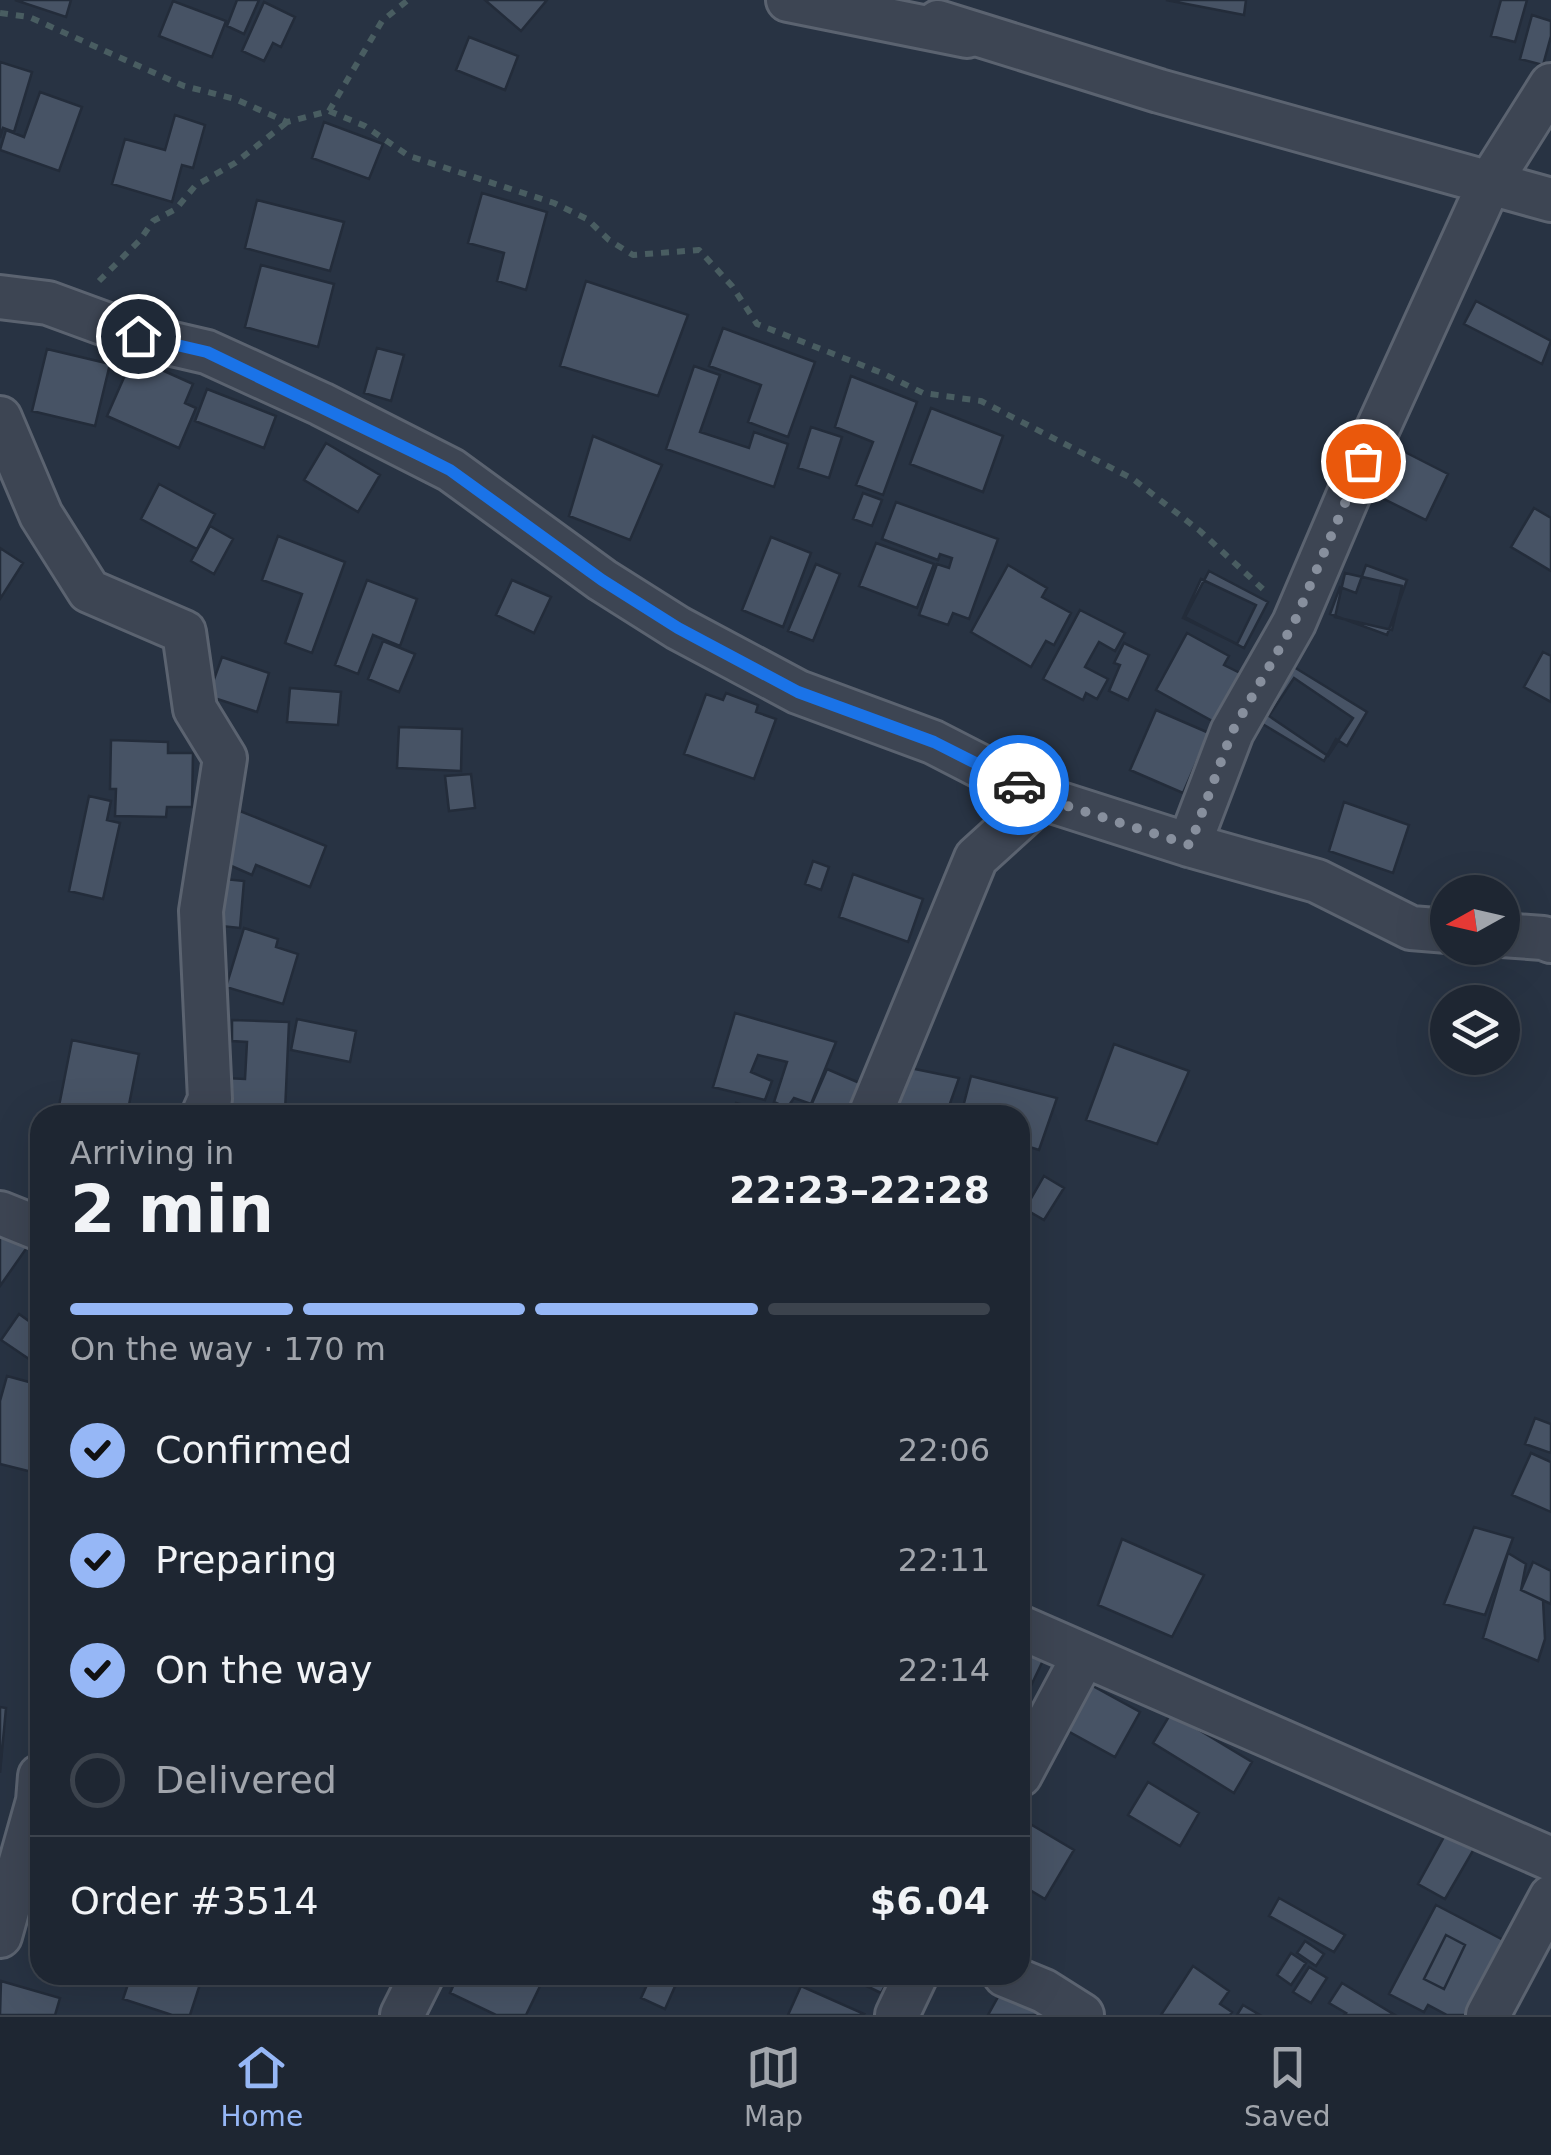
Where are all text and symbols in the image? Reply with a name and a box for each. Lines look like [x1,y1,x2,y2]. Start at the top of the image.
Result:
pin [96,294,181,379]
icon: home [111,309,166,364]
pin [1321,419,1406,504]
icon: bag [1336,434,1391,489]
courier [969,735,1069,835]
icon: car [992,758,1047,813]
north arrow [1430,875,1520,965]
map controls [1430,875,1520,1075]
button: layers [1430,985,1520,1075]
text: Arriving in [70,1134,234,1172]
text: 22:23–22:28 [729,1168,990,1212]
text: 2 min [70,1172,274,1247]
text: On the way · 170 m [70,1330,386,1368]
icon: check [70,1423,125,1478]
text: Confirmed [155,1428,352,1472]
text: 22:06 [898,1431,990,1469]
icon: check [70,1533,125,1588]
text: Preparing [155,1538,337,1582]
text: 22:11 [898,1541,990,1579]
icon: check [70,1643,125,1698]
text: On the way [155,1648,372,1692]
text: 22:14 [898,1651,990,1689]
text: Delivered [155,1758,337,1802]
text: Order #3514 [70,1879,319,1923]
text: $6.04 [870,1879,990,1923]
tab: Home [220,2040,303,2133]
tab: Map [744,2040,803,2133]
tab: Saved [1244,2040,1331,2133]

